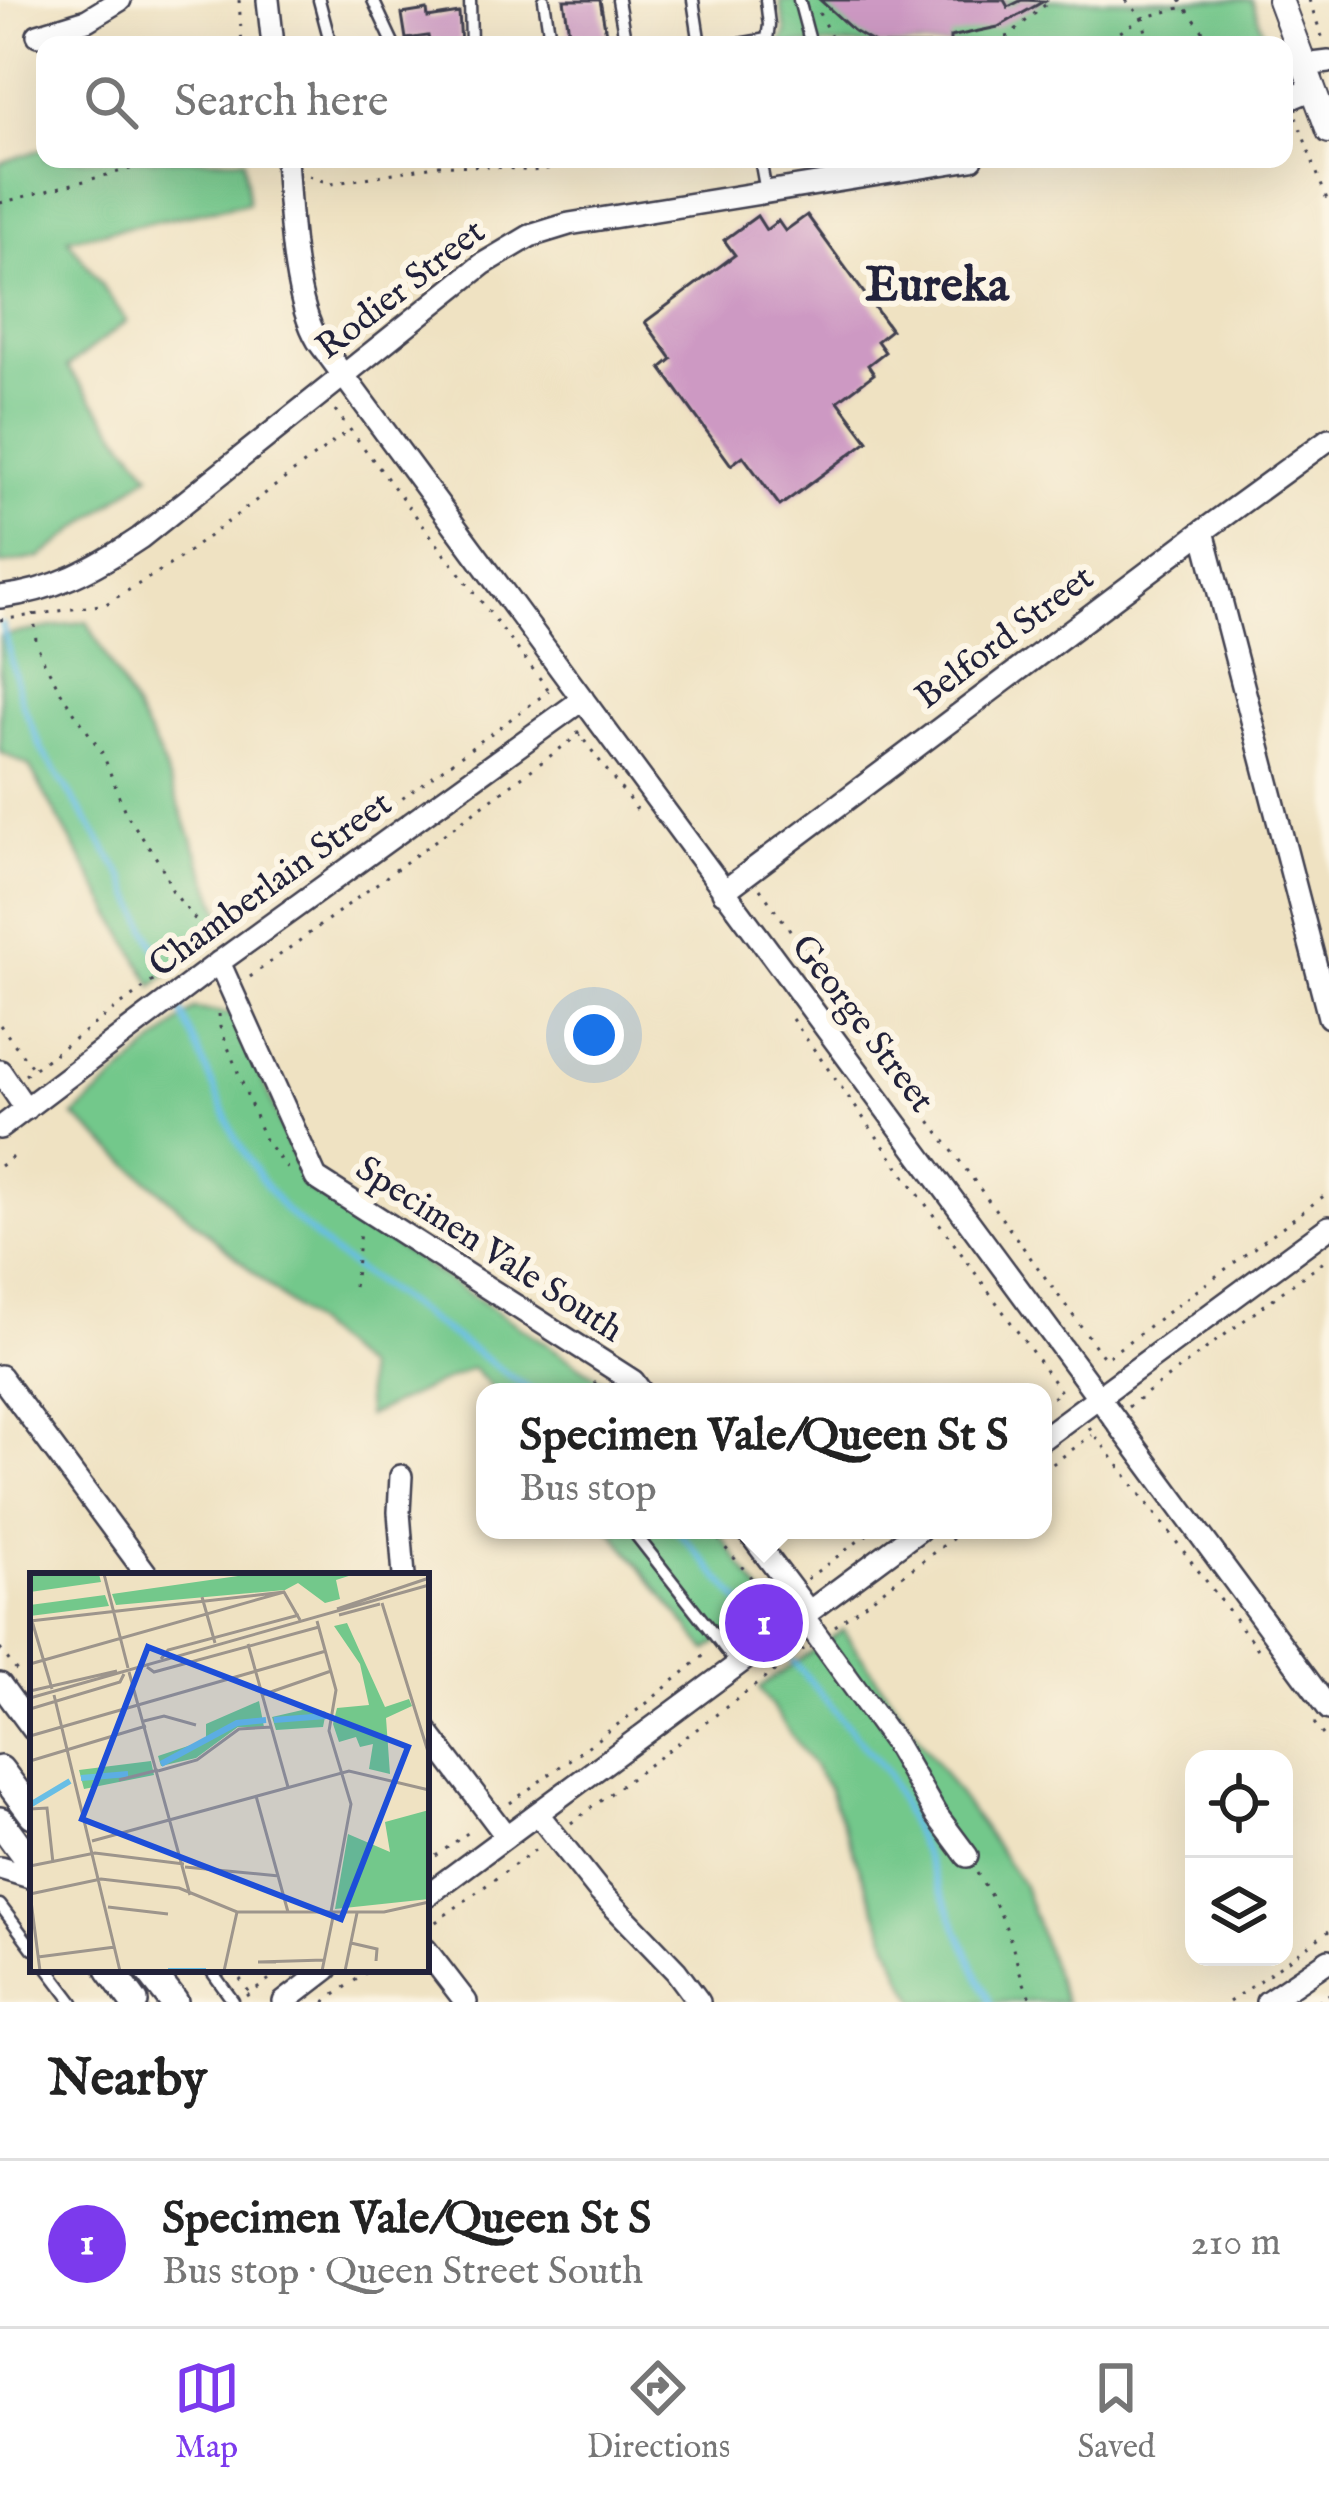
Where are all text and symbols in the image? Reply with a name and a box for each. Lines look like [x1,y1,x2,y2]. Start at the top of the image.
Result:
search box [36,36,1293,168]
icon: search [78,69,144,135]
text: Search here [174,74,388,131]
street label: Rodier Street [307,210,495,370]
district label: Eureka [865,257,1010,317]
street label: Belford Street [906,556,1104,720]
street label: Chamberlain Street [141,782,401,988]
street label: George Street [780,926,944,1122]
your location [564,1005,624,1065]
street label: Specimen Vale South [347,1146,631,1354]
popup [476,1383,1052,1539]
text: Specimen Vale/Queen St S [519,1408,1009,1465]
text: Bus stop [519,1465,657,1514]
inset map [30,1573,429,1972]
pin: 1 [725,1578,803,1668]
map controls [1185,1750,1293,1966]
button: locate [1185,1750,1293,1858]
button: layers [1185,1858,1293,1966]
text: Nearby [48,2048,207,2113]
text: Specimen Vale/Queen St S [162,2191,651,2248]
text: 1 [80,2219,94,2268]
text: 210 m [1191,2219,1281,2268]
text: Bus stop · Queen Street South [162,2248,643,2297]
tab: Map [174,2355,240,2469]
tab: Directions [587,2355,730,2469]
tab: Saved [1077,2355,1155,2469]

